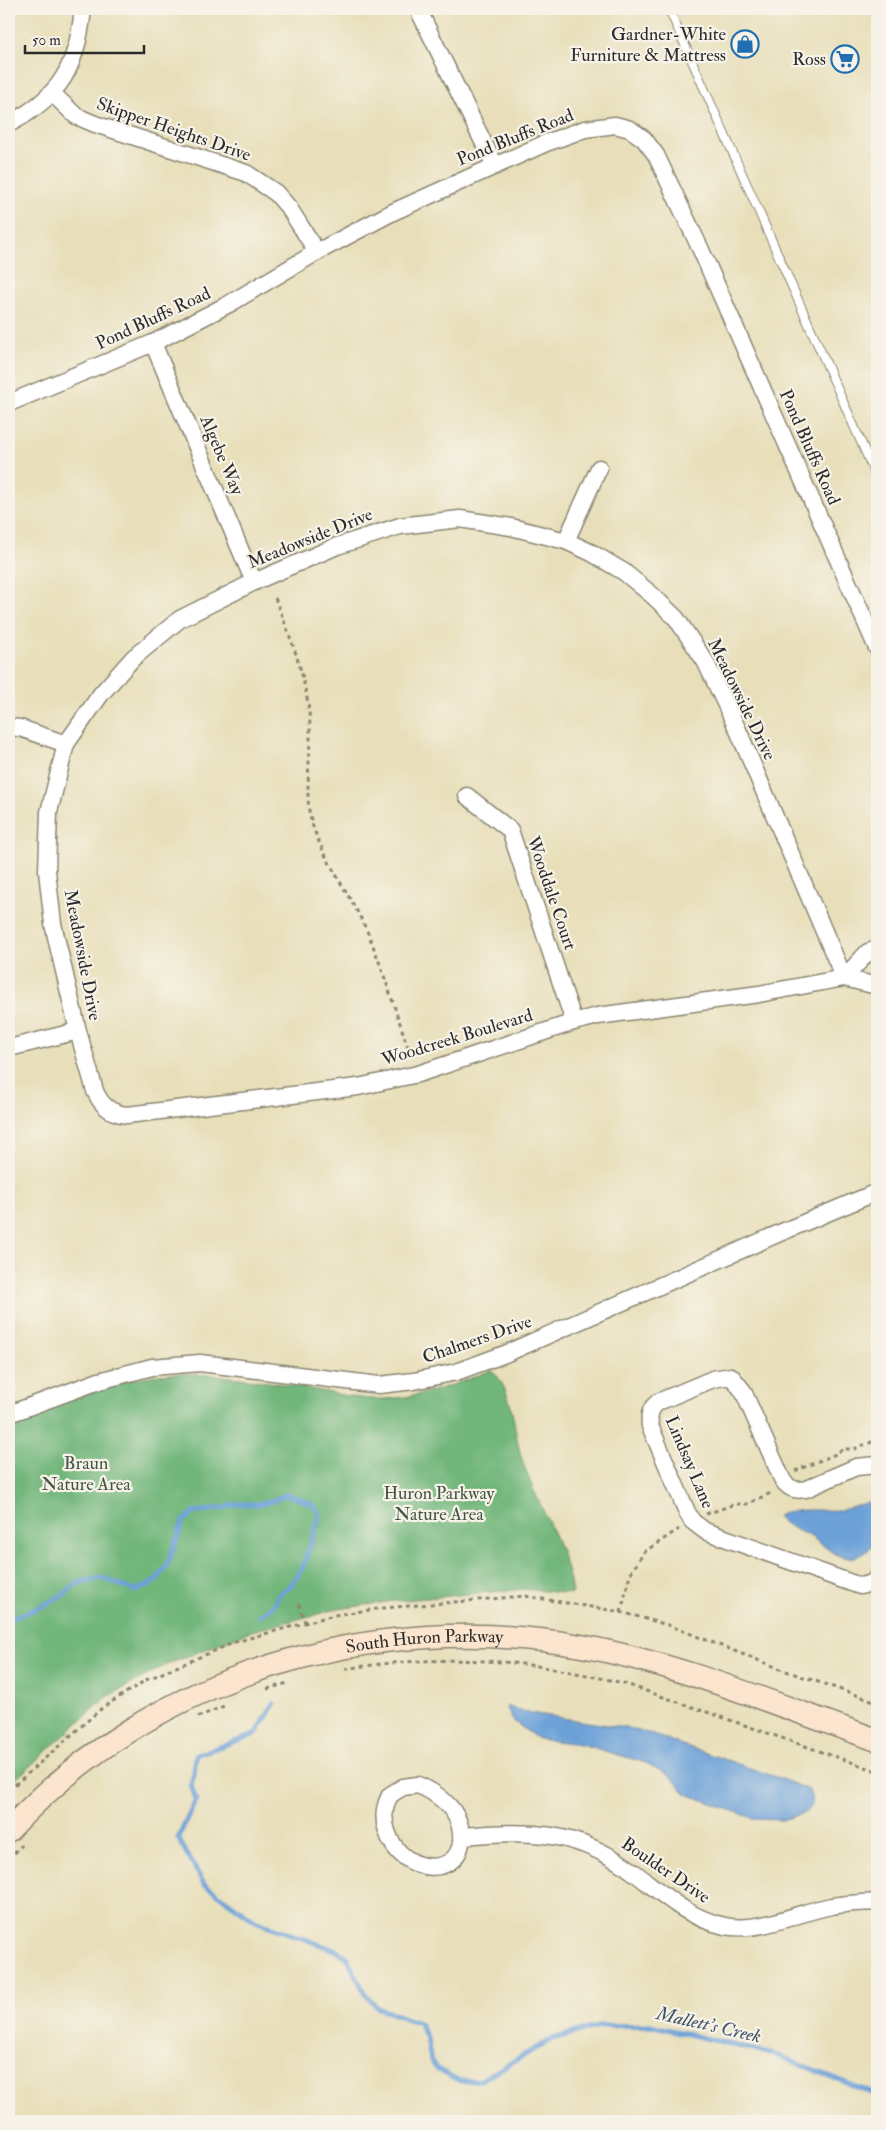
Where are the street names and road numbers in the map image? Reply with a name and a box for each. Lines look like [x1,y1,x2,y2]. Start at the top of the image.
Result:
street label: Skipper Heights Drive [94,92,254,167]
street label: Pond Bluffs Road [453,104,577,171]
street label: Pond Bluffs Road [92,282,214,355]
street label: Pond Bluffs Road [774,386,845,509]
street label: Algebe Way [194,411,249,500]
street label: Meadowside Drive [244,503,377,574]
street label: Meadowside Drive [702,634,781,764]
street label: Wooddale Court [521,832,582,953]
street label: Meadowside Drive [59,888,107,1023]
street label: Woodcreek Boulevard [378,1004,536,1072]
street label: Chalmers Drive [420,1310,535,1369]
street label: Lindsay Lane [660,1412,720,1512]
street label: South Huron Parkway [344,1625,505,1659]
street label: Boulder Drive [617,1832,715,1909]

